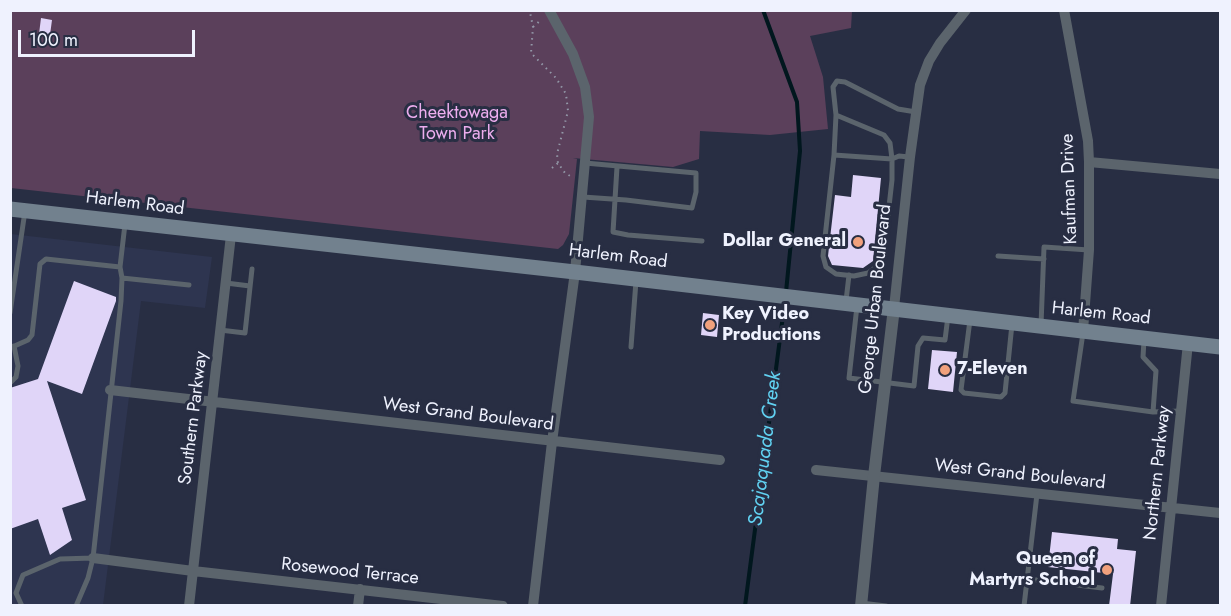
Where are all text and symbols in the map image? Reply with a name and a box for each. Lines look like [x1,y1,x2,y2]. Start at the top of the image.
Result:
scale bar [21,18,198,56]
text: 100 m [29,27,78,53]
park label: Cheektowaga Town Park [406,103,508,146]
street label: Kaufman Drive [1057,133,1083,245]
street label: Harlem Road [84,187,186,221]
street label: George Urban Boulevard [855,203,897,395]
place label: Dollar General [722,231,846,253]
marker: Dollar General [851,235,865,249]
street label: Harlem Road [567,240,669,274]
street label: Harlem Road [1050,298,1152,330]
place label: Key Video Productions [722,304,821,346]
marker: Key Video Productions [703,318,717,332]
street label: Southern Parkway [175,350,213,486]
place label: 7-Eleven [957,359,1027,381]
marker: 7-Eleven [938,363,952,377]
water label: Scajaquada Creek [745,370,787,528]
street label: West Grand Boulevard [381,394,555,436]
street label: Northern Parkway [1140,405,1176,541]
street label: West Grand Boulevard [933,455,1107,495]
place label: Queen of Martyrs School [969,549,1095,592]
street label: Rosewood Terrace [280,554,420,590]
marker: Queen of Martyrs School [1100,563,1114,577]

